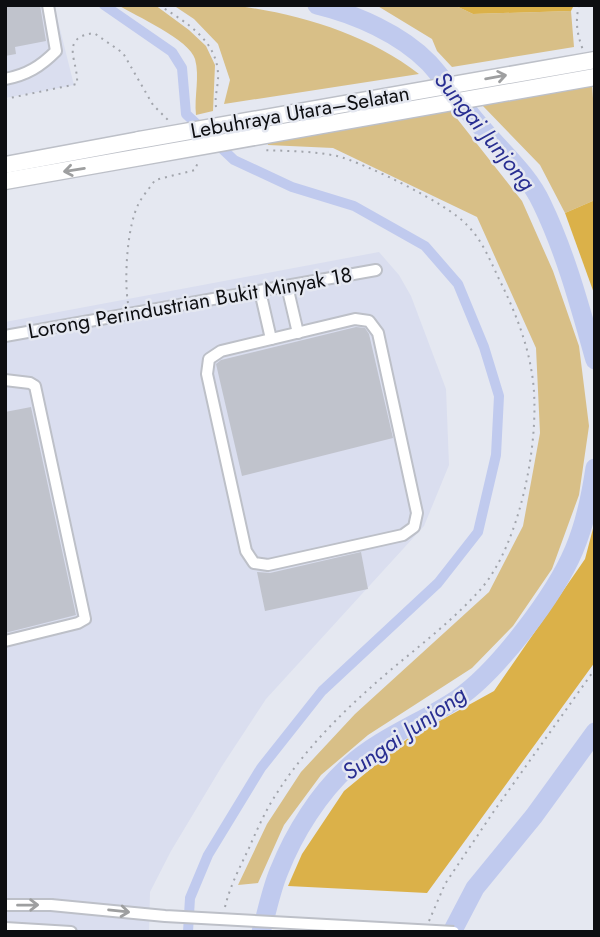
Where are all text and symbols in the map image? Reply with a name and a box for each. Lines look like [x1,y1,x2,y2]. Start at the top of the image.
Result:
water label: Sungai Junjong [426,64,544,198]
one-way arrow [484,70,507,83]
street label: Lebuhraya Utara–Selatan [188,78,412,146]
one-way arrow [63,164,86,177]
street label: Lorong Perindustrian Bukit Minyak 18 [26,260,354,346]
water label: Sungai Junjong [335,677,473,788]
one-way arrow [16,898,39,912]
one-way arrow [107,905,130,918]

